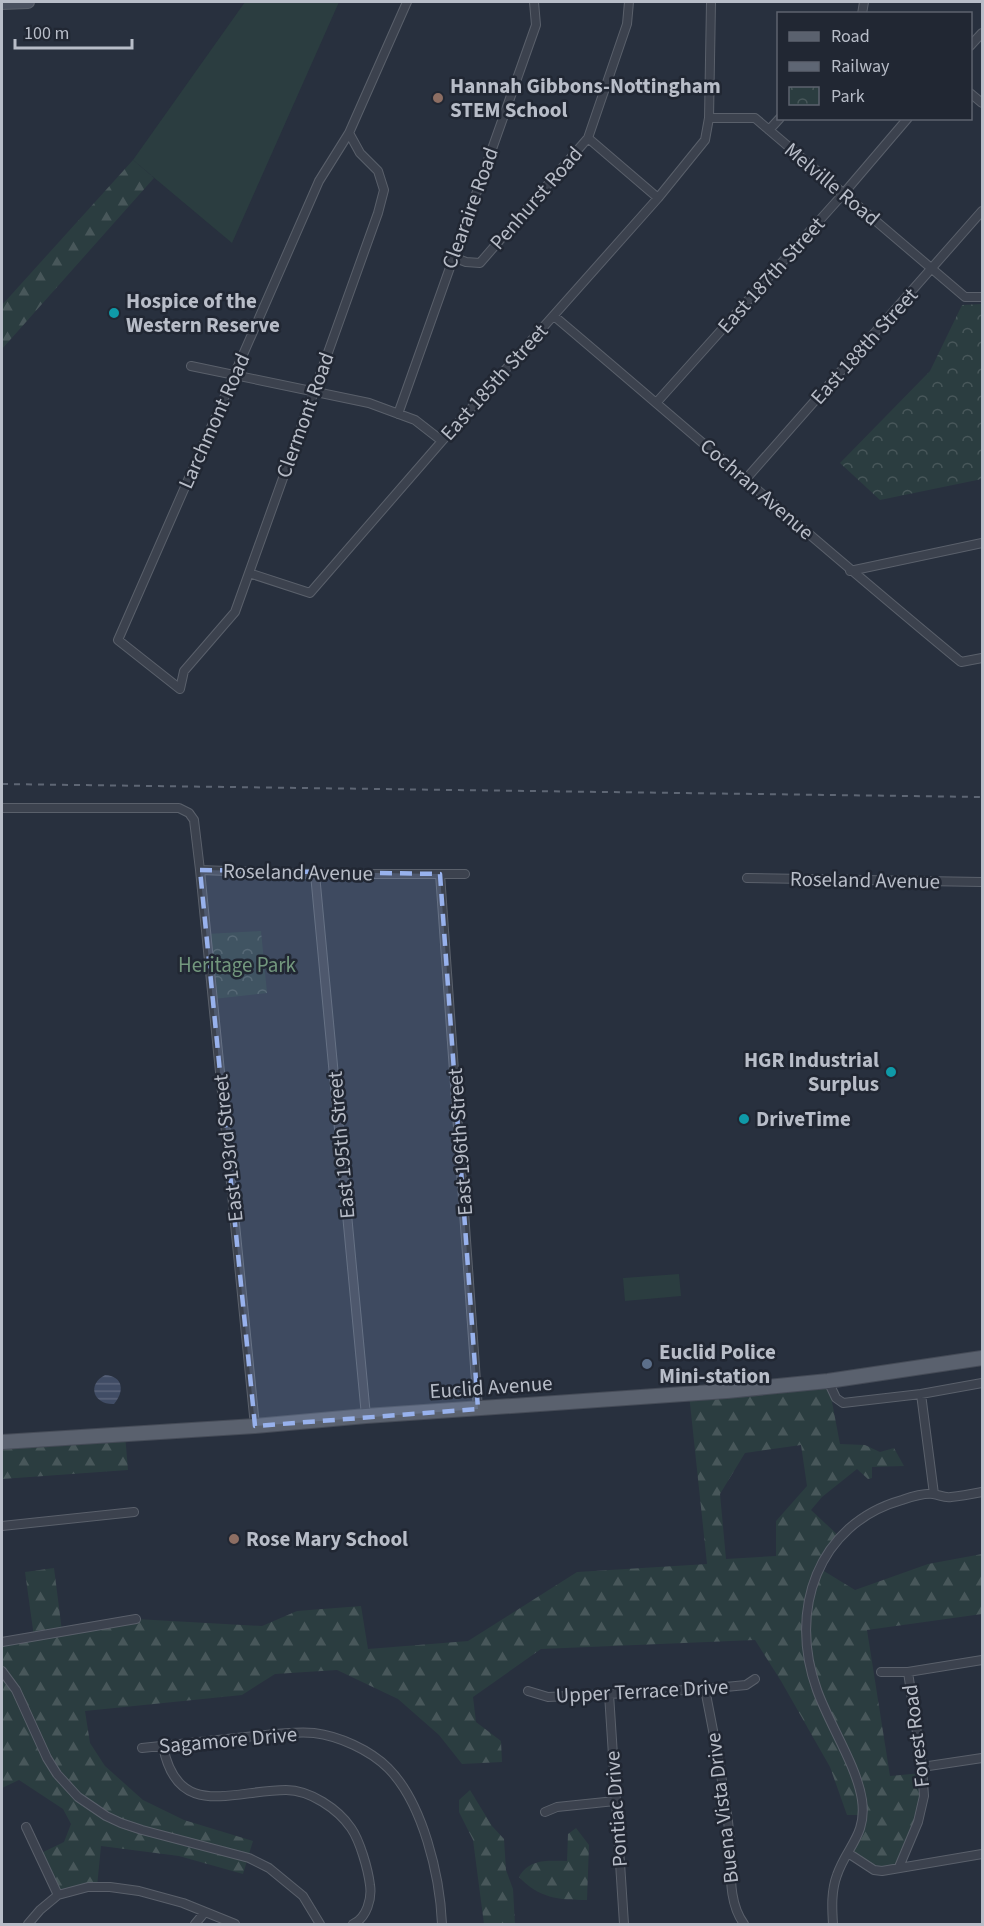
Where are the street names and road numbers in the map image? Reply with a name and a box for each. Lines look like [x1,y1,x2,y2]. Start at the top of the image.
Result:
street label: Melville Road [778,135,886,233]
street label: Penhurst Road [483,140,589,256]
street label: Clearaire Road [434,143,506,273]
street label: East 187th Street [710,210,832,340]
street label: East 188th Street [803,281,925,411]
street label: East 185th Street [433,317,555,447]
street label: Larchmont Road [171,348,257,494]
street label: Clermont Road [268,348,342,482]
street label: Cochran Avenue [694,431,820,547]
street label: Roseland Avenue [223,856,373,888]
street label: Roseland Avenue [790,864,940,896]
street label: East 196th Street [440,1067,480,1217]
street label: East 195th Street [320,1070,362,1220]
street label: East 193rd Street [205,1073,251,1223]
street label: Euclid Avenue [429,1368,553,1406]
street label: Upper Terrace Drive [555,1671,729,1711]
street label: Forest Road [895,1683,937,1789]
street label: Sagamore Drive [158,1719,298,1761]
street label: Buena Vista Drive [698,1731,746,1885]
street label: Pontiac Drive [597,1750,635,1868]

